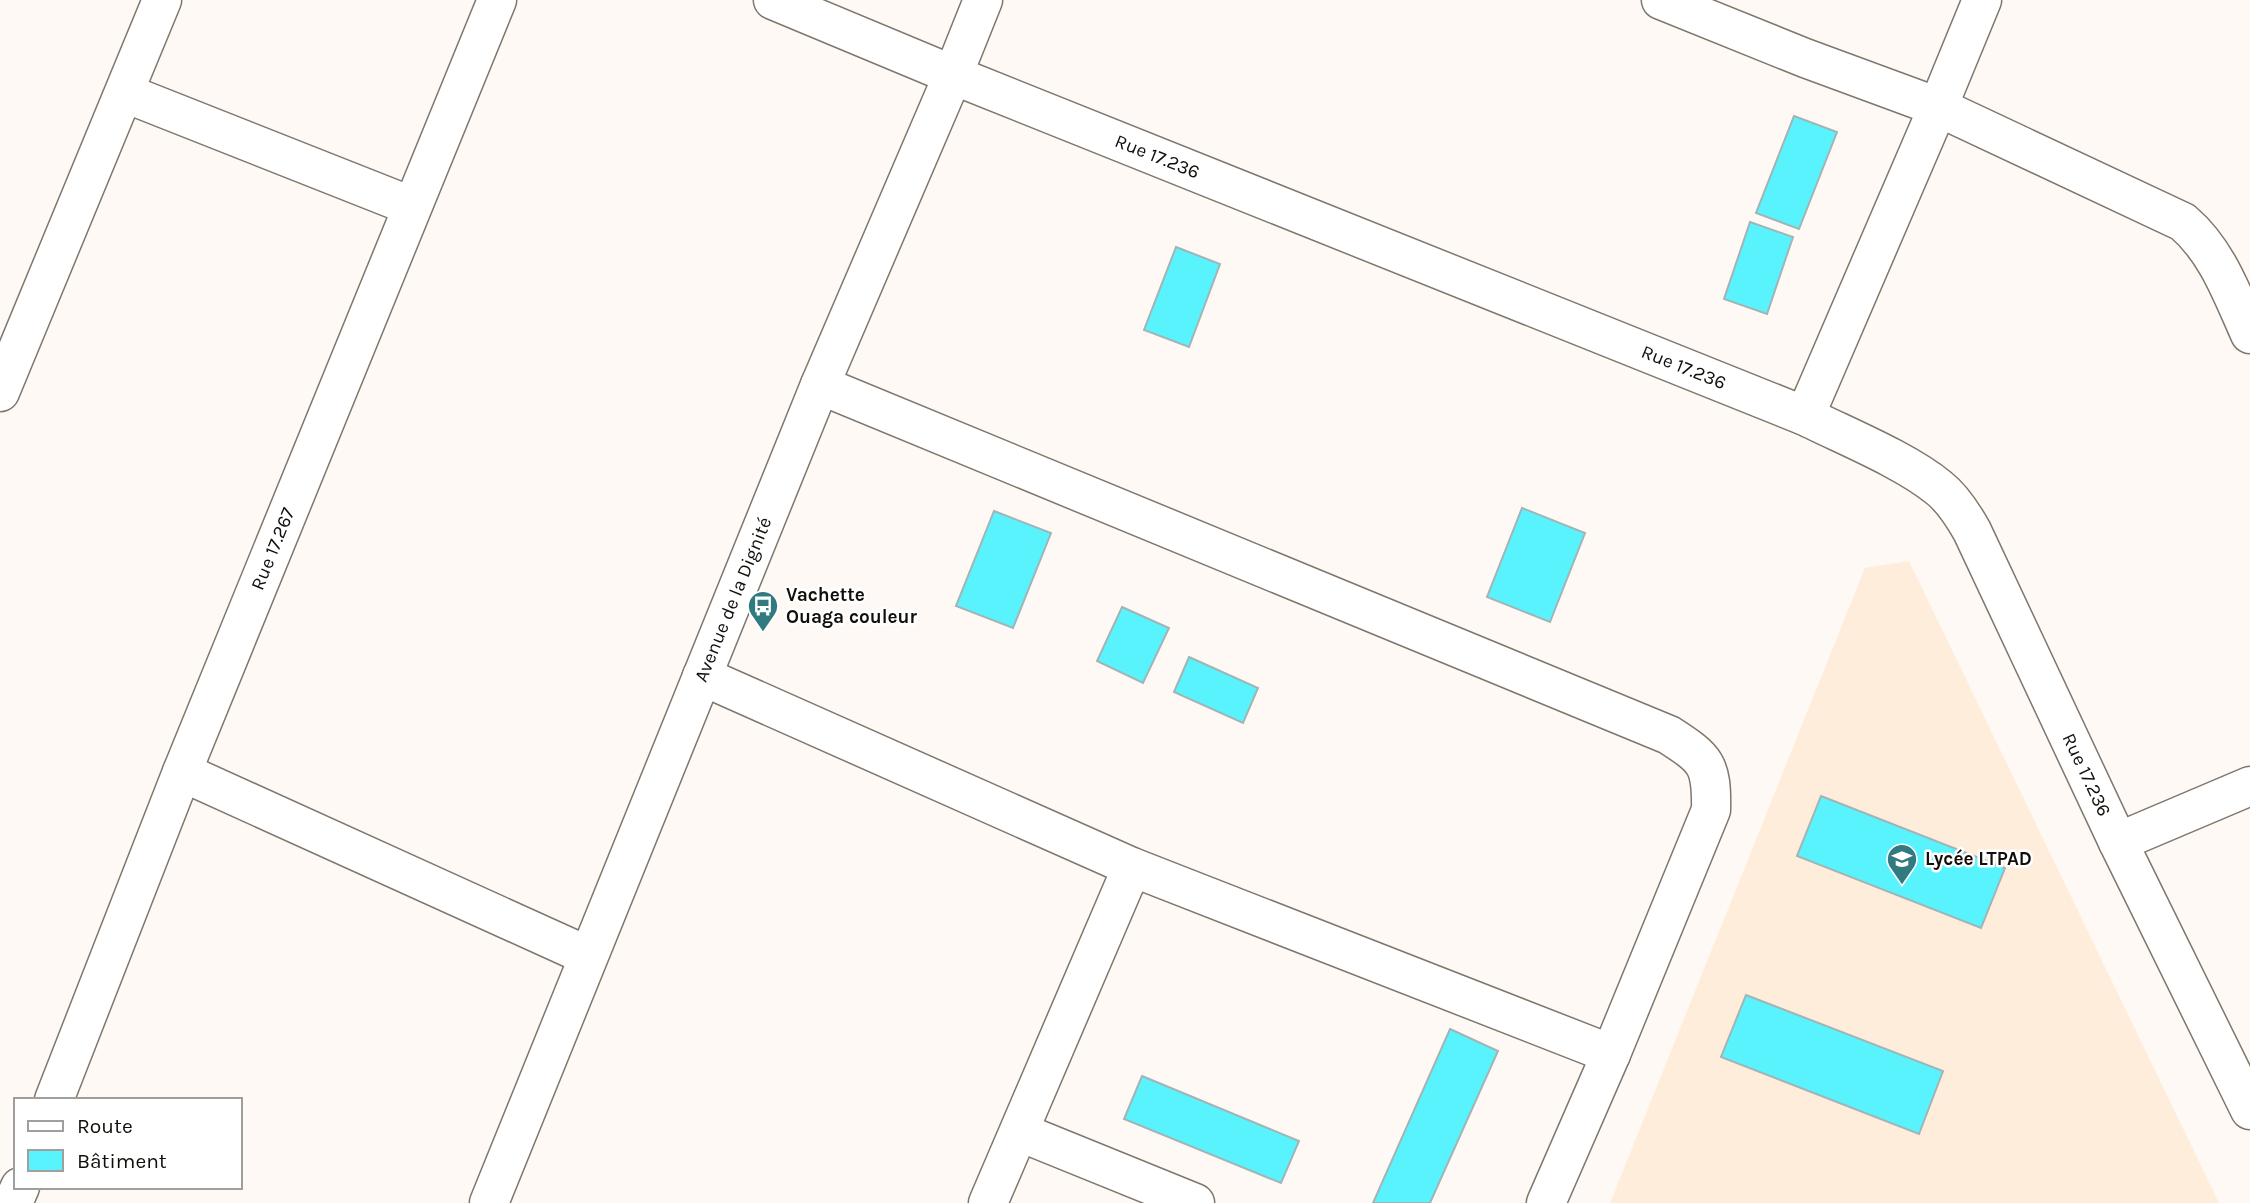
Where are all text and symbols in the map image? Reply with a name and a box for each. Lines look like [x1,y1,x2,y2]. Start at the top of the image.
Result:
street label: Rue 17.236 [1112,130,1203,184]
street label: Rue 17.236 [1638,341,1729,394]
street label: Rue 17.267 [246,504,300,593]
street label: Avenue de la Dignité [690,514,776,685]
place label: Vachette Ouaga couleur [786,584,917,628]
bus stop icon: Vachette Ouaga couleur [746,589,780,633]
street label: Rue 17.236 [2058,730,2115,820]
school or university icon: Lycée LTPAD [1885,842,1919,886]
place label: Lycée LTPAD [1925,848,2032,870]
legend [14,1098,242,1189]
text: Route [77,1114,133,1138]
text: Bâtiment [77,1149,167,1173]

